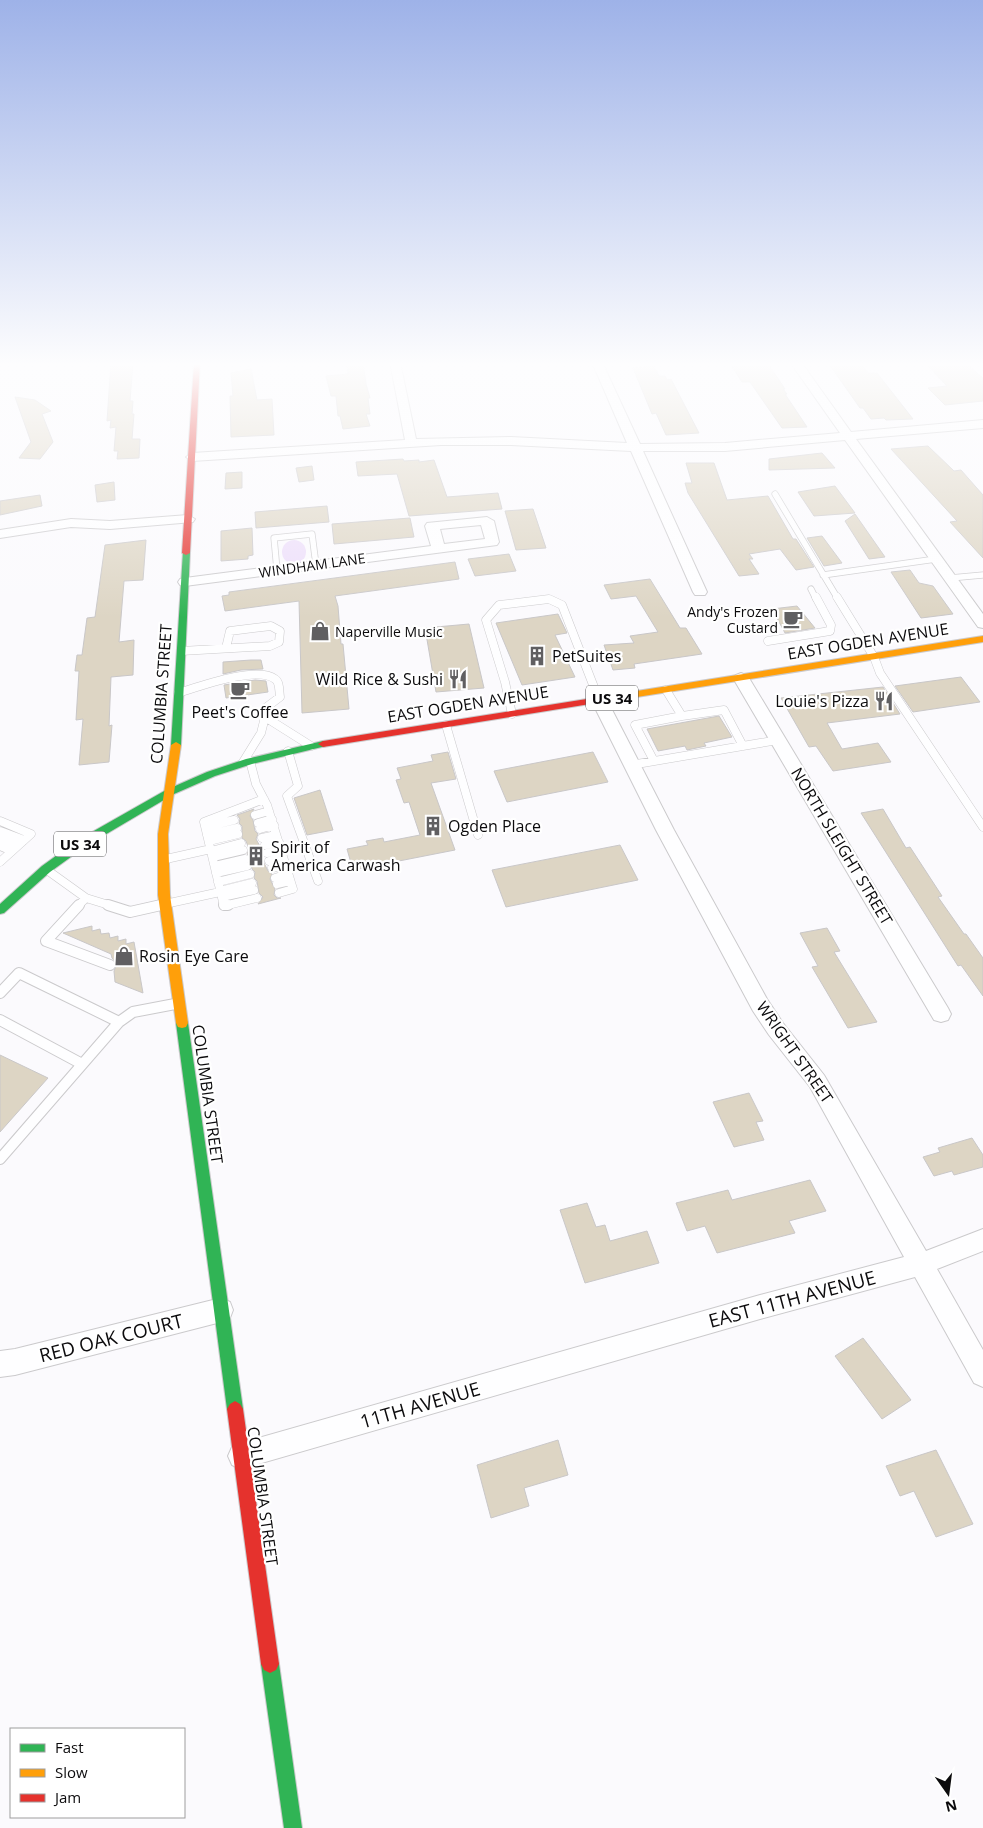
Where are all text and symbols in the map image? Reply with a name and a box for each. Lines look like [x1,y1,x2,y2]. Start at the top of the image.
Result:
street label: WINDHAM LANE [257,548,367,582]
place label: Andy's Frozen Custard [687,602,778,637]
cafe icon: Andy's Frozen Custard [782,608,804,630]
street label: EAST OGDEN AVENUE [786,617,950,665]
shop icon: Naperville Music [309,620,331,642]
place label: Naperville Music [335,622,443,641]
street label: COLUMBIA STREET [145,623,177,765]
building icon: PetSuites [526,645,548,667]
place label: PetSuites [552,645,621,667]
place label: Wild Rice & Sushi [316,668,443,690]
restaurant icon: Wild Rice & Sushi [447,668,469,690]
cafe icon: Peet's Coffee [229,679,251,701]
street label: EAST OGDEN AVENUE [386,680,550,728]
road number: US 34 [586,686,638,710]
place label: Louie's Pizza [775,690,869,712]
restaurant icon: Louie's Pizza [873,690,895,712]
place label: Peet's Coffee [191,701,289,723]
street label: NORTH SLEIGHT STREET [786,763,898,929]
building icon: Ogden Place [422,815,444,837]
place label: Ogden Place [448,815,541,837]
road number: US 34 [54,832,106,856]
place label: Spirit of America Carwash [271,836,400,876]
building icon: Spirit of America Carwash [245,845,267,867]
shop icon: Rosin Eye Care [113,945,135,967]
place label: Rosin Eye Care [139,945,249,967]
street label: WRIGHT STREET [752,997,838,1107]
street label: COLUMBIA STREET [187,1023,229,1165]
street label: EAST 11TH AVENUE [705,1264,879,1334]
street label: RED OAK COURT [36,1307,186,1368]
street label: 11TH AVENUE [357,1375,483,1435]
street label: COLUMBIA STREET [242,1425,284,1567]
legend [10,1728,185,1818]
text: Fast [55,1737,84,1757]
text: Slow [55,1762,88,1782]
north arrow [923,1768,973,1818]
text: Jam [53,1787,81,1807]
text: N [943,1796,959,1817]

